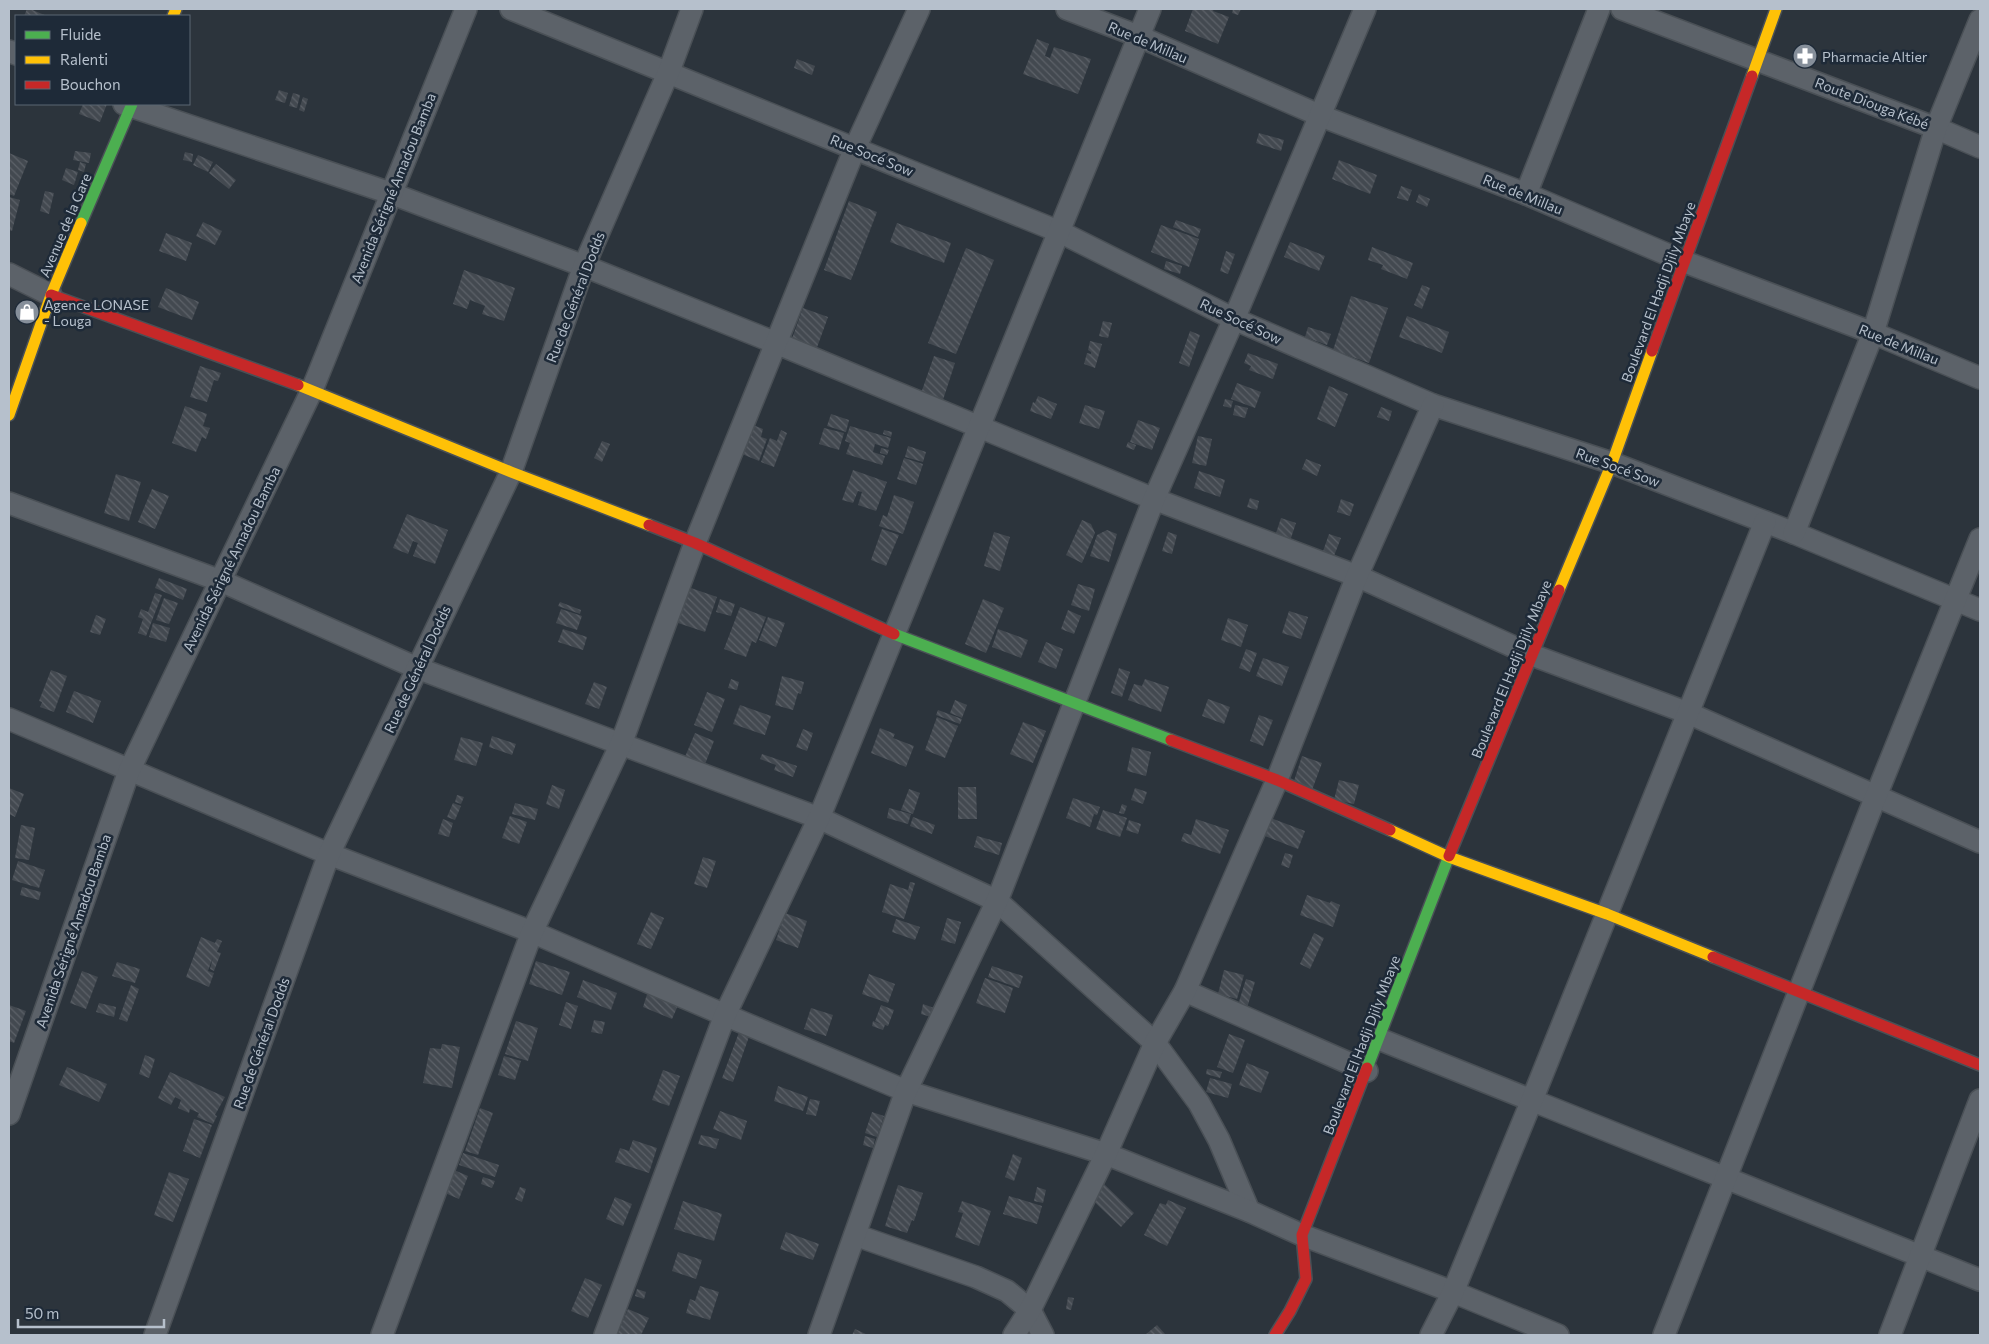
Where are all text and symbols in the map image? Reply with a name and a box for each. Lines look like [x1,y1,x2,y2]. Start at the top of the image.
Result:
legend [15,15,190,105]
street label: Rue de Millau [1106,18,1190,66]
text: Fluide [60,25,101,43]
pharmacy icon: Pharmacie Altier [1792,43,1818,69]
place label: Pharmacie Altier [1822,48,1928,65]
text: Ralenti [60,50,108,68]
street label: Route Diouga Kébé [1813,74,1931,132]
text: Bouchon [60,75,121,93]
street label: Avenida Sérigné Amadou Bamba [347,90,439,286]
street label: Rue Socé Sow [828,131,916,179]
street label: Avenue de la Gare [35,170,95,280]
street label: Rue de Millau [1481,170,1565,218]
street label: Boulevard El Hadji Djily Mbaye [1617,199,1699,385]
street label: Rue de Général Dodds [542,229,608,365]
street label: Rue Socé Sow [1197,295,1285,347]
place label: Agence LONASE - Louga [44,296,149,329]
shop icon: Agence LONASE - Louga [14,299,40,325]
street label: Rue de Millau [1857,320,1941,368]
street label: Rue Socé Sow [1574,444,1662,490]
street label: Avenida Sérigné Amadou Bamba [179,464,283,654]
street label: Boulevard El Hadji Djily Mbaye [1467,577,1555,761]
street label: Rue de Général Dodds [380,603,454,735]
street label: Avenida Sérigné Amadou Bamba [32,832,114,1030]
street label: Boulevard El Hadji Djily Mbaye [1319,953,1403,1137]
street label: Rue de Général Dodds [229,975,293,1111]
scale bar [18,1296,164,1328]
text: 50 m [25,1304,59,1322]

